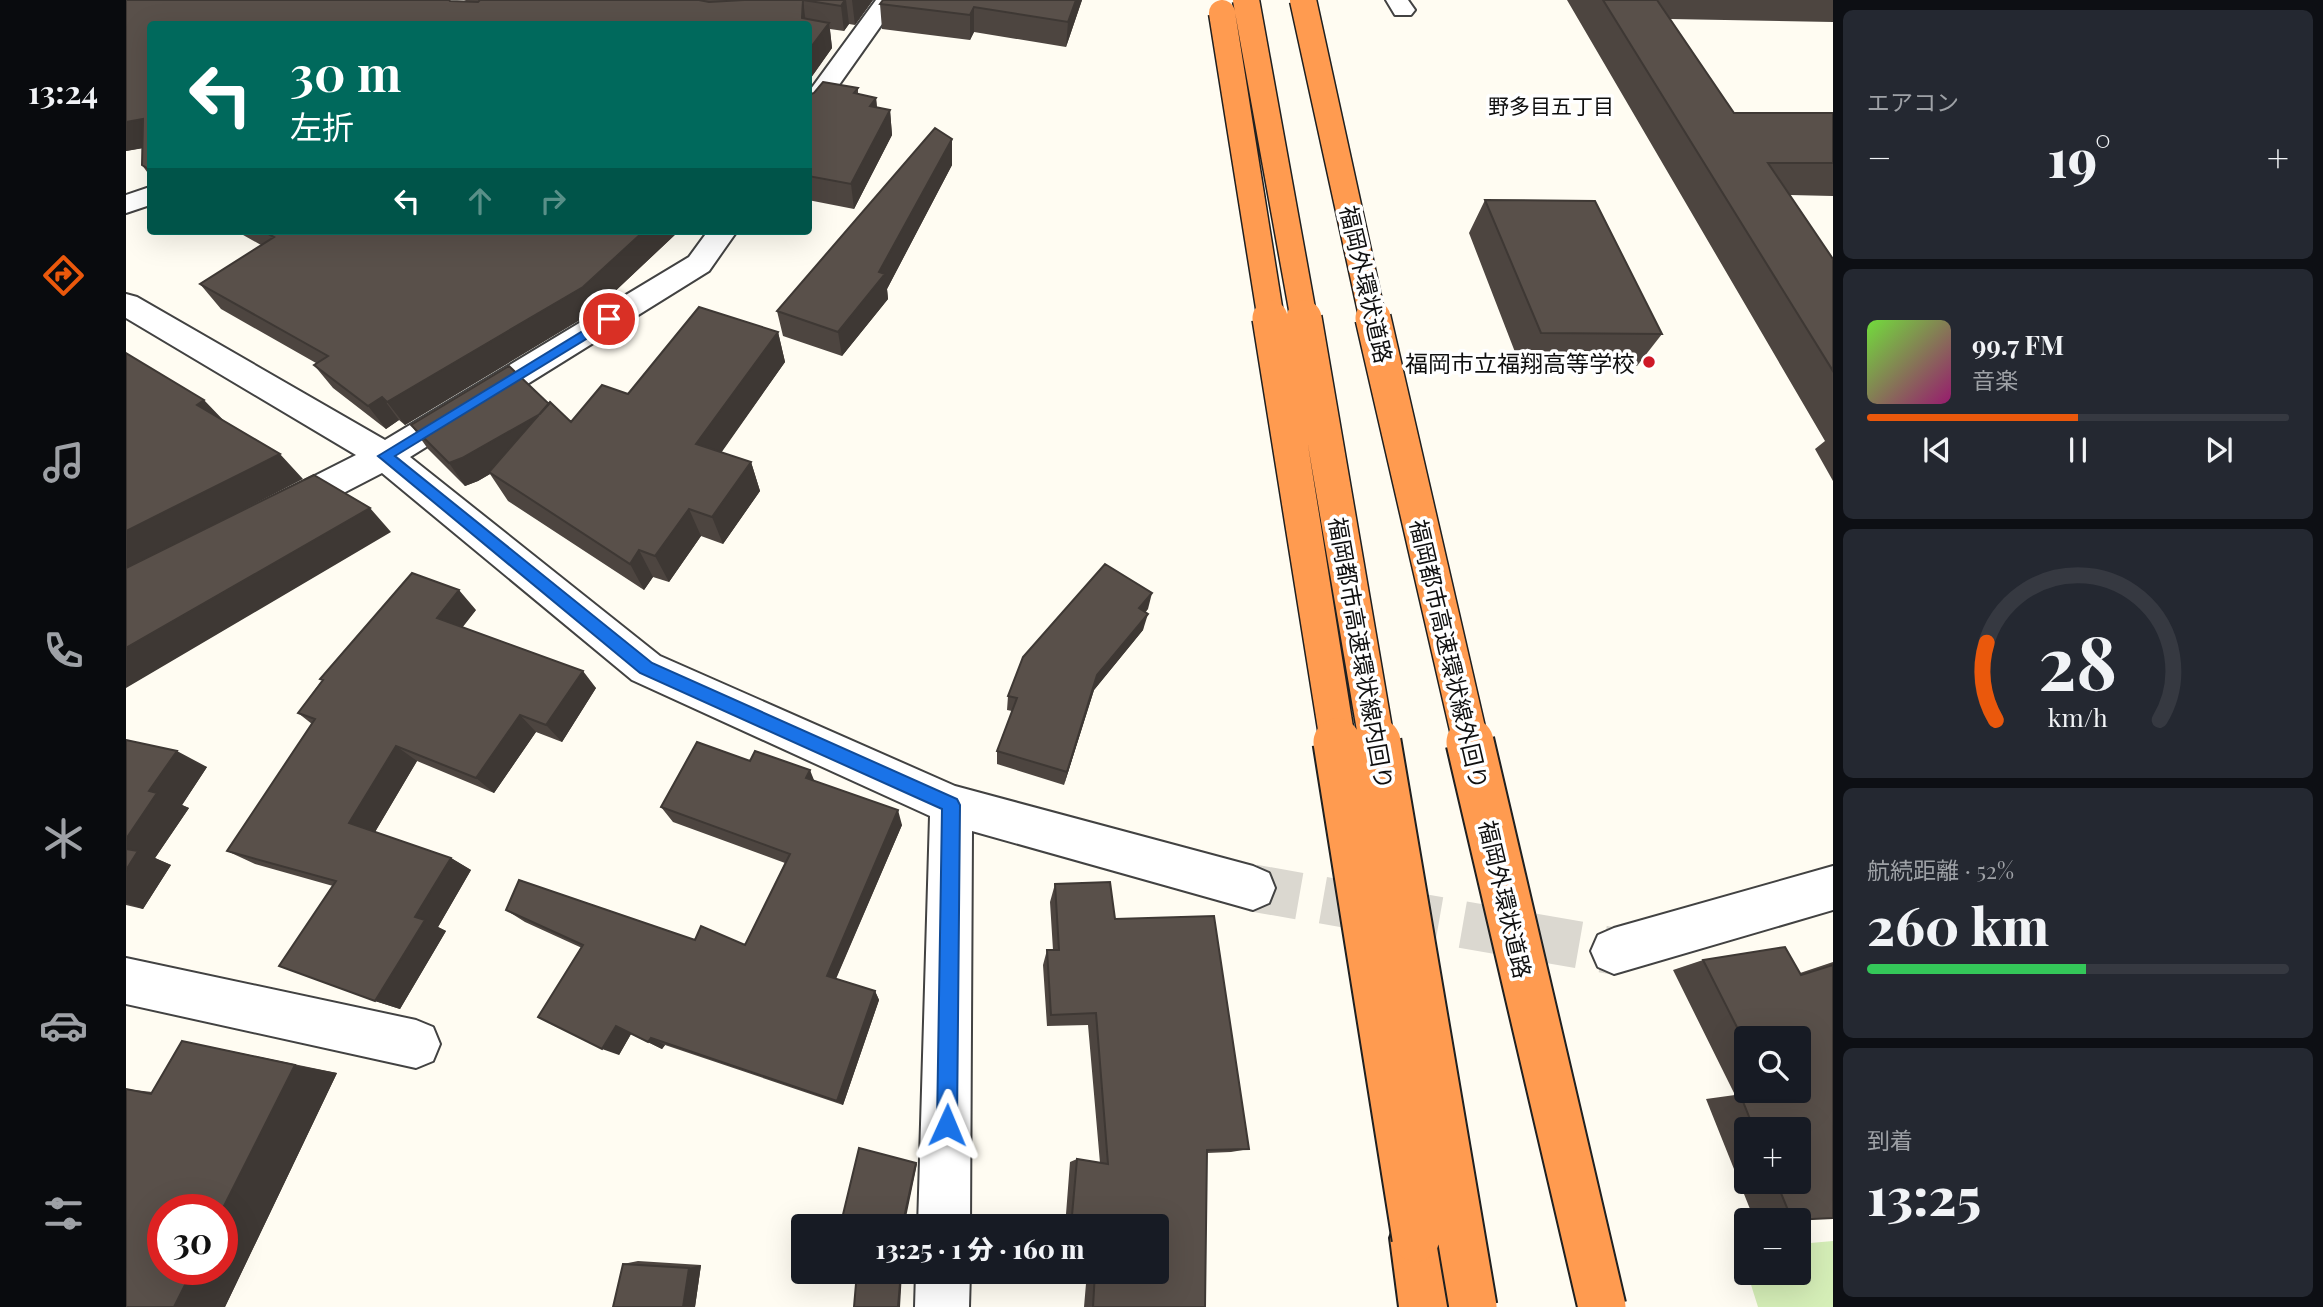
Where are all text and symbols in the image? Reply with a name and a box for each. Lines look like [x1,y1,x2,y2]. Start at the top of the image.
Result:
text: 30 m [290,39,401,104]
icon: left [175,49,266,140]
text: 13:24 [28,69,98,112]
text: エアコン [1867,86,1959,117]
district label: 野多目五丁目 [1488,91,1614,119]
text: 左折 [290,104,354,147]
text: 19° [2048,122,2111,191]
text: − [1867,131,1892,182]
text: + [2267,131,2289,182]
icon: left [388,182,426,220]
icon: ahead [461,182,499,220]
icon: right [534,182,572,220]
street label: 福岡外環状道路 [1334,202,1400,366]
icon: directions [39,251,88,300]
pin [579,289,639,349]
icon: arrive [590,300,628,338]
text: 99.7 FM [1972,327,2064,362]
place label: 福岡市立福翔高等学校 [1405,347,1635,378]
marker: 福岡市立福翔高等学校 [1641,354,1657,370]
text: 音楽 [1972,364,2018,395]
icon: previous [1918,431,1956,469]
icon: pause [2059,431,2097,469]
icon: next [2200,431,2238,469]
icon: music [39,438,88,487]
street label: 福岡都市高速環状線内回り [1323,514,1401,792]
street label: 福岡都市高速環状線外回り [1404,516,1496,792]
text: 28 [2039,611,2117,708]
icon: phone [39,626,88,675]
text: km/h [2048,699,2108,732]
icon: climate [39,814,88,863]
street label: 福岡外環状道路 [1473,817,1539,981]
text: 航続距離 · 52% [1867,854,2014,885]
text: 260 km [1867,890,2049,959]
icon: car [39,1001,88,1050]
map controls [1734,1026,1811,1285]
button: search [1734,1026,1811,1103]
position arrow [910,1088,984,1162]
button: + [1734,1117,1811,1194]
text: 到着 [1867,1124,1913,1155]
text: 13:25 [1867,1160,1981,1229]
icon: filters [39,1189,88,1238]
speed limit sign: 30 [147,1194,238,1285]
button: − [1734,1208,1811,1285]
text: 13:25 · 1 分 · 160 m [876,1231,1084,1266]

